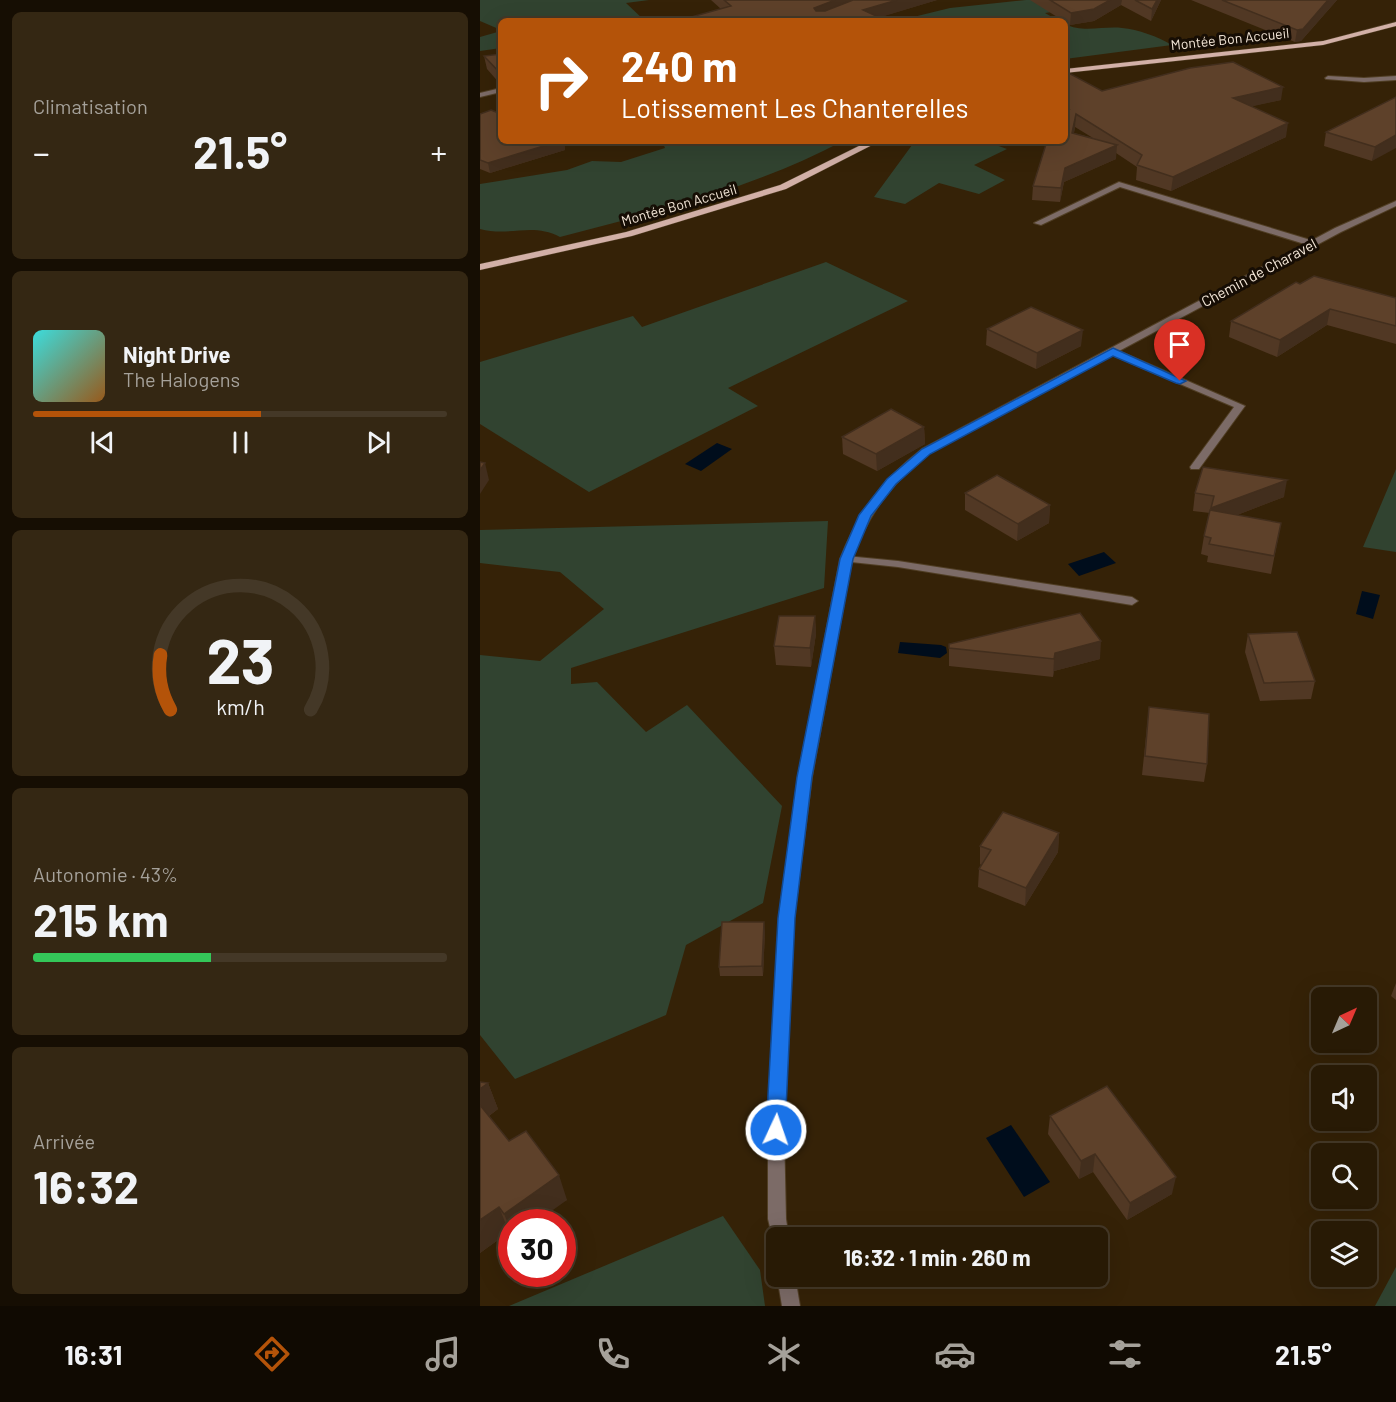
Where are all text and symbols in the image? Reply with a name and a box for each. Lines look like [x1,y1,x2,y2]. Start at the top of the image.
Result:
street label: Montée Bon Accueil [1170,24,1290,53]
text: 240 m [621,40,737,90]
icon: right [522,42,600,120]
text: Lotissement Les Chanterelles [621,91,969,123]
text: Climatisation [33,94,148,118]
text: 21.5° [193,124,287,178]
text: − [33,132,50,172]
text: + [431,132,447,172]
street label: Montée Bon Accueil [619,180,738,229]
street label: Chemin de Charavel [1198,234,1319,310]
pin [1154,319,1205,381]
icon: arrive [1163,328,1196,361]
text: Night Drive [123,341,231,367]
text: The Halogens [123,367,240,391]
icon: previous [86,426,119,459]
icon: pause [224,426,257,459]
icon: next [362,426,395,459]
text: 23 [206,622,274,696]
text: km/h [216,694,264,719]
text: Autonomie · 43% [33,862,178,886]
text: 215 km [33,892,169,946]
north arrow [1311,987,1377,1053]
map controls [1311,987,1377,1287]
button: sound [1311,1065,1377,1131]
position arrow [744,1098,808,1162]
text: Arrivée [33,1129,95,1153]
button: search [1311,1143,1377,1209]
text: 16:32 [33,1159,139,1213]
speed limit sign: 30 [498,1209,576,1287]
button: layers [1311,1221,1377,1287]
text: 16:32 · 1 min · 260 m [843,1244,1031,1270]
icon: directions [251,1333,293,1375]
icon: music [422,1333,464,1375]
icon: phone [592,1333,634,1375]
icon: climate [763,1333,805,1375]
icon: car [934,1333,976,1375]
icon: filters [1104,1333,1146,1375]
text: 16:31 [64,1338,122,1370]
text: 21.5° [1275,1338,1332,1370]

